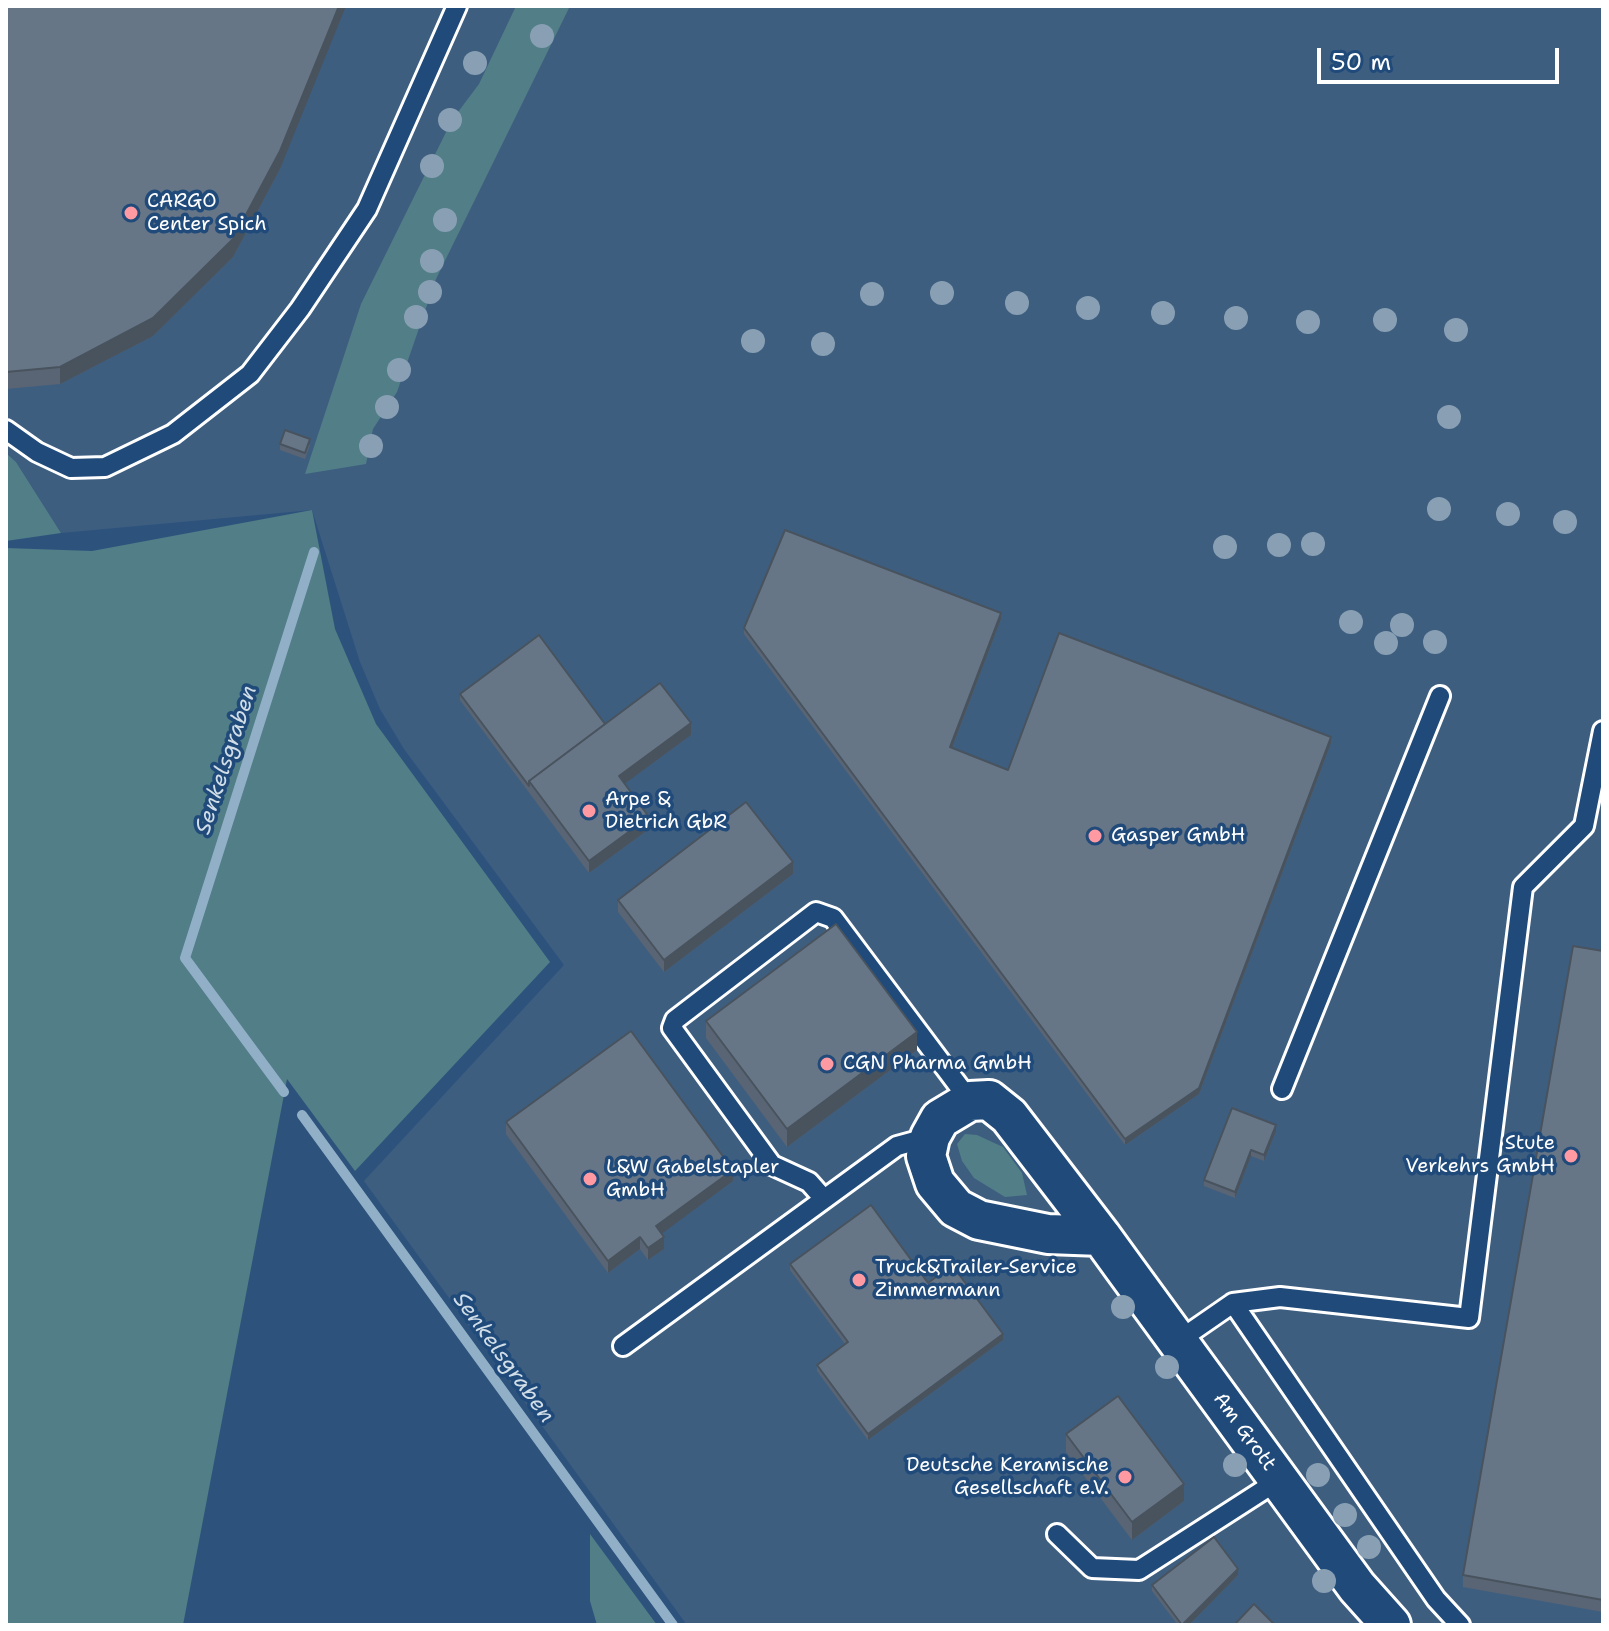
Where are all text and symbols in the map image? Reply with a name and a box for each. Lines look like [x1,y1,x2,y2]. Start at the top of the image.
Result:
scale bar [1321,32,1563,82]
text: 50 m [1331,46,1391,78]
place label: CARGO Center Spich [147,190,267,237]
marker: CARGO Center Spich [122,204,140,222]
water label: Senkelsgraben [191,682,263,838]
place label: Arpe & Dietrich GbR [605,788,727,835]
marker: Arpe & Dietrich GbR [580,802,598,820]
place label: Gasper GmbH [1111,824,1245,848]
marker: Gasper GmbH [1086,827,1104,845]
place label: CGN Pharma GmbH [843,1052,1032,1076]
marker: CGN Pharma GmbH [818,1055,836,1073]
place label: Stute Verkehrs GmbH [1405,1132,1555,1179]
marker: Stute Verkehrs GmbH [1562,1147,1580,1165]
place label: L&W Gabelstapler GmbH [606,1156,780,1203]
marker: L&W Gabelstapler GmbH [581,1170,599,1188]
place label: Truck&Trailer-Service Zimmermann [875,1256,1077,1303]
marker: Truck&Trailer-Service Zimmermann [850,1271,868,1289]
water label: Senkelsgraben [447,1288,559,1428]
street label: Am Grott [1208,1388,1280,1476]
place label: Deutsche Keramische Gesellschaft e.V. [906,1454,1109,1501]
marker: Deutsche Keramische Gesellschaft e.V. [1116,1468,1134,1486]

